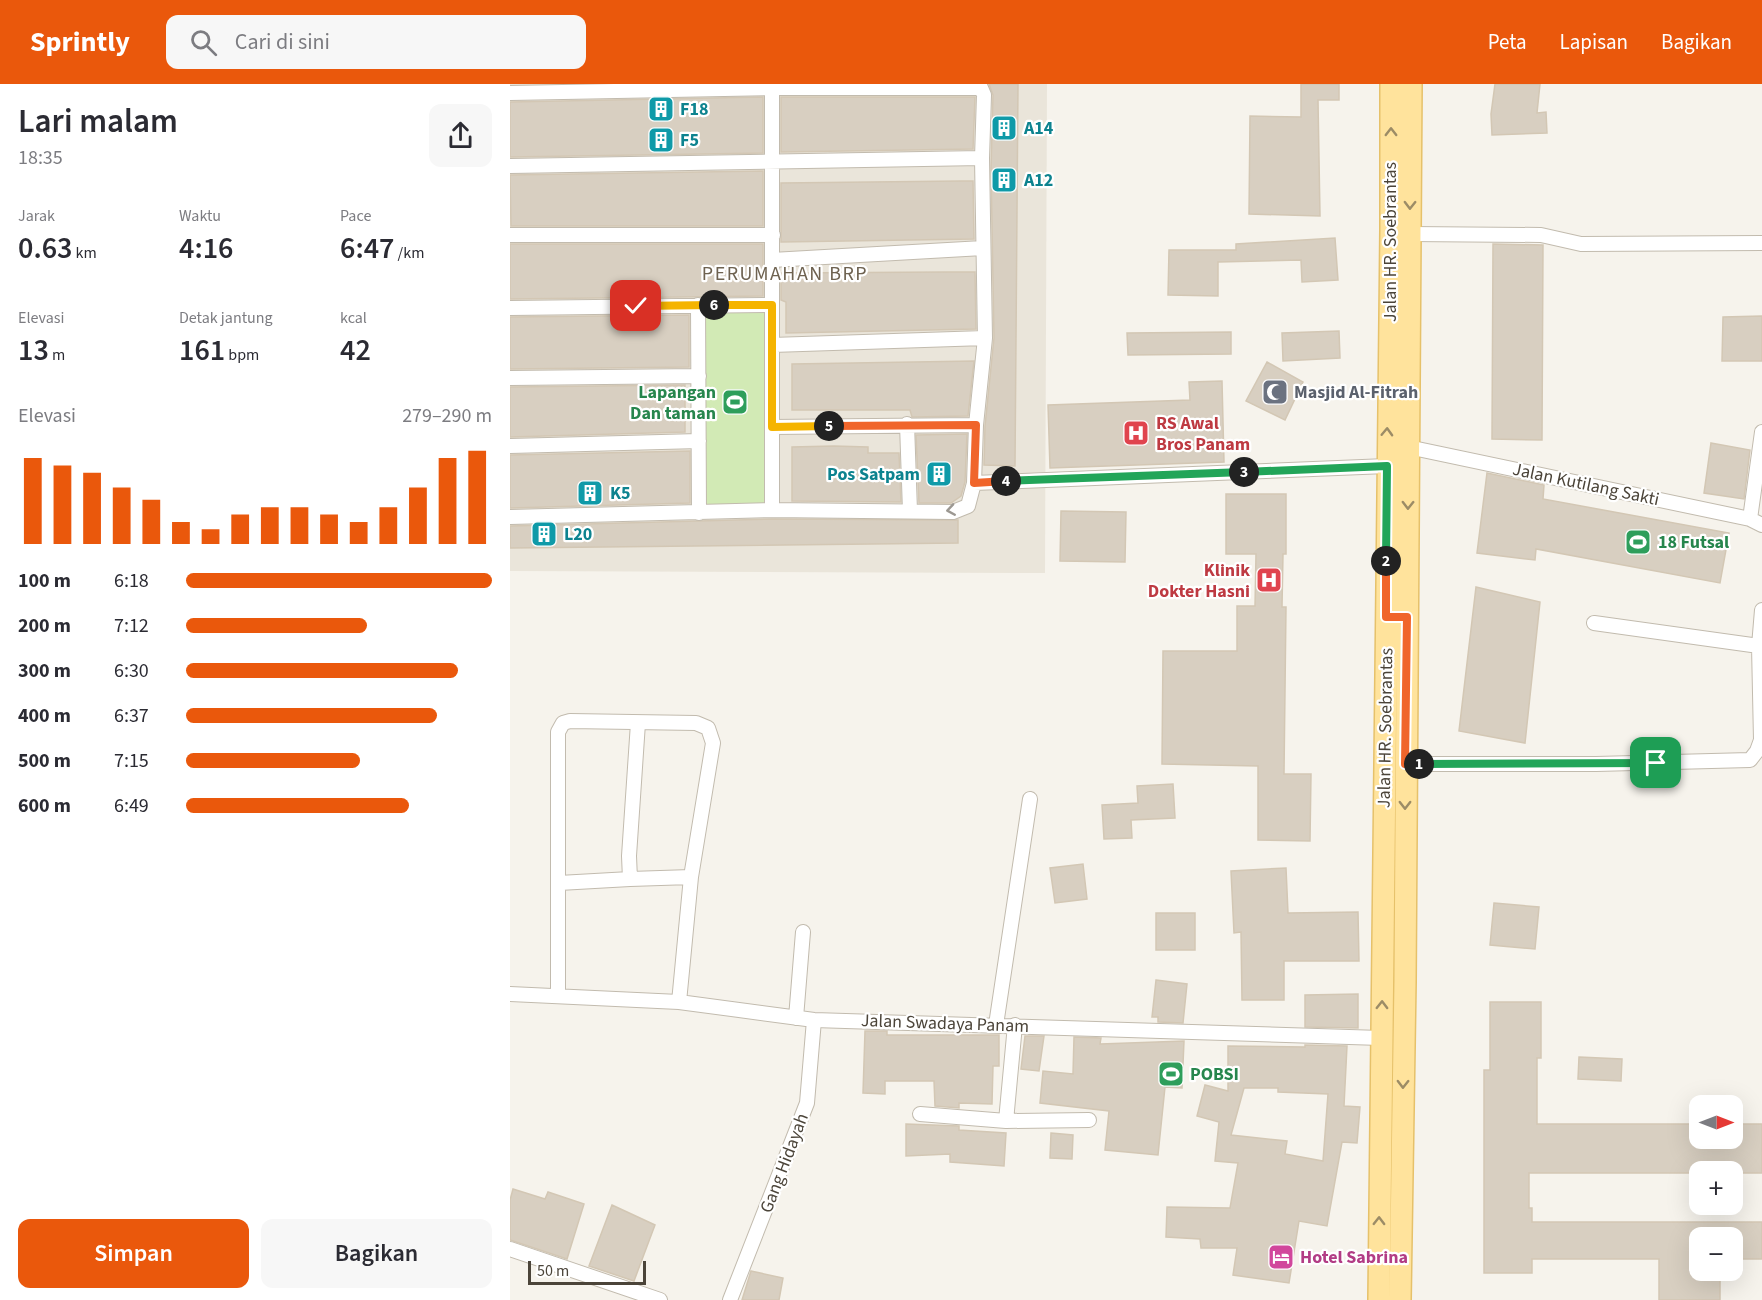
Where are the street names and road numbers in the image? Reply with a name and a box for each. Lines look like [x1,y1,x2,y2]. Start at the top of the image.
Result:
street label: Jalan HR. Soebrantas [1378,162,1403,322]
street label: Jalan Kutilang Sakti [1510,457,1661,512]
street label: Jalan HR. Soebrantas [1372,648,1399,808]
street label: Jalan Swadaya Panam [860,1008,1030,1039]
street label: Gang Hidayah [754,1110,815,1217]

